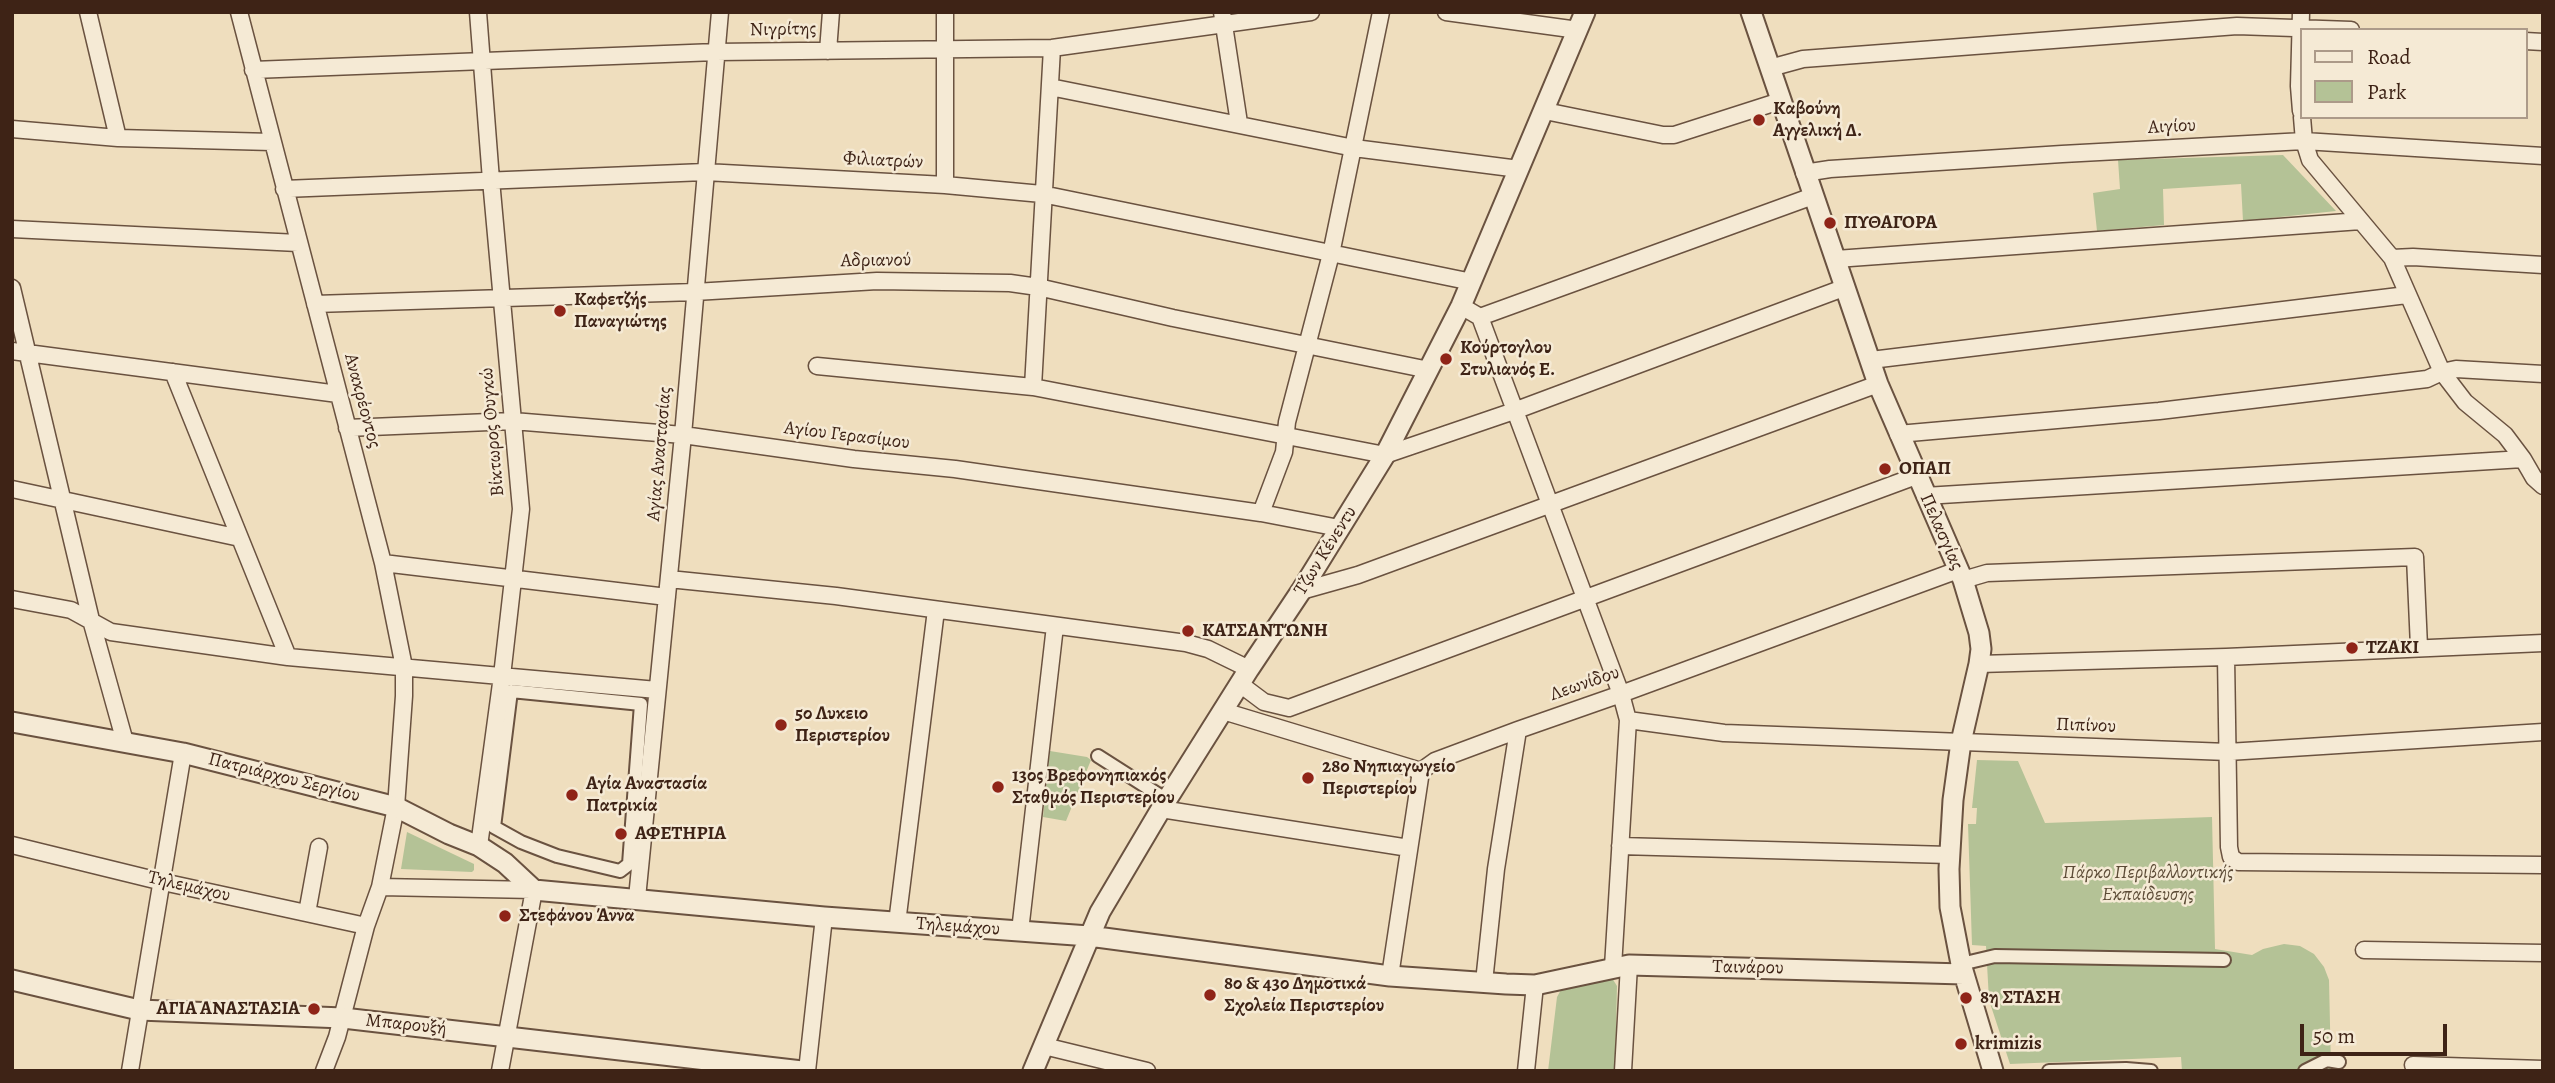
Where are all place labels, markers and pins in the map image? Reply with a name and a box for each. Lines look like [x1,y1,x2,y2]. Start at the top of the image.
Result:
place label: Καβούνη Αγγελική Δ. [1773,98,1862,142]
marker: Καβούνη Αγγελική Δ. [1751,112,1767,128]
place label: ΠΥΘΑΓΟΡΑ [1844,212,1937,234]
marker: ΠΥΘΑΓΟΡΑ [1822,215,1838,231]
place label: Καφετζής Παναγιώτης [574,289,667,333]
marker: Καφετζής Παναγιώτης [552,303,568,319]
place label: Κούρτογλου Στυλιανός Ε. [1460,337,1555,381]
marker: Κούρτογλου Στυλιανός Ε. [1438,351,1454,367]
place label: ΟΠΑΠ [1899,458,1951,480]
marker: ΟΠΑΠ [1877,461,1893,477]
place label: ΚΑΤΣΑΝΤΏΝΗ [1202,620,1328,642]
marker: ΚΑΤΣΑΝΤΏΝΗ [1180,623,1196,639]
place label: ΤΖΑΚΙ [2366,637,2419,659]
marker: ΤΖΑΚΙ [2344,640,2360,656]
place label: 5ο Λυκειο Περιστερίου [795,703,890,747]
marker: 5ο Λυκειο Περιστερίου [773,717,789,733]
place label: 28ο Νηπιαγωγείο Περιστερίου [1322,756,1455,800]
place label: 13ος Βρεφονηπιακός Σταθμός Περιστερίου [1012,765,1175,809]
marker: 28ο Νηπιαγωγείο Περιστερίου [1300,770,1316,786]
place label: Αγία Αναστασία Πατρικία [586,773,707,817]
marker: 13ος Βρεφονηπιακός Σταθμός Περιστερίου [990,779,1006,795]
marker: Αγία Αναστασία Πατρικία [564,787,580,803]
place label: ΑΦΕΤΗΡΙΑ [635,823,726,845]
marker: ΑΦΕΤΗΡΙΑ [613,826,629,842]
place label: Στεφάνου Άννα [519,905,634,927]
marker: Στεφάνου Άννα [497,908,513,924]
place label: 8ο & 43ο Δημοτικά Σχολεία Περιστερίου [1224,973,1384,1017]
marker: 8ο & 43ο Δημοτικά Σχολεία Περιστερίου [1202,987,1218,1003]
place label: 8η ΣΤΑΣΗ [1980,987,2061,1009]
marker: 8η ΣΤΑΣΗ [1958,990,1974,1006]
place label: ΑΓΙΑ ΑΝΑΣΤΑΣΙΑ [156,998,300,1020]
marker: ΑΓΙΑ ΑΝΑΣΤΑΣΙΑ [306,1001,322,1017]
place label: krimizis [1975,1033,2042,1055]
marker: krimizis [1953,1036,1969,1052]

